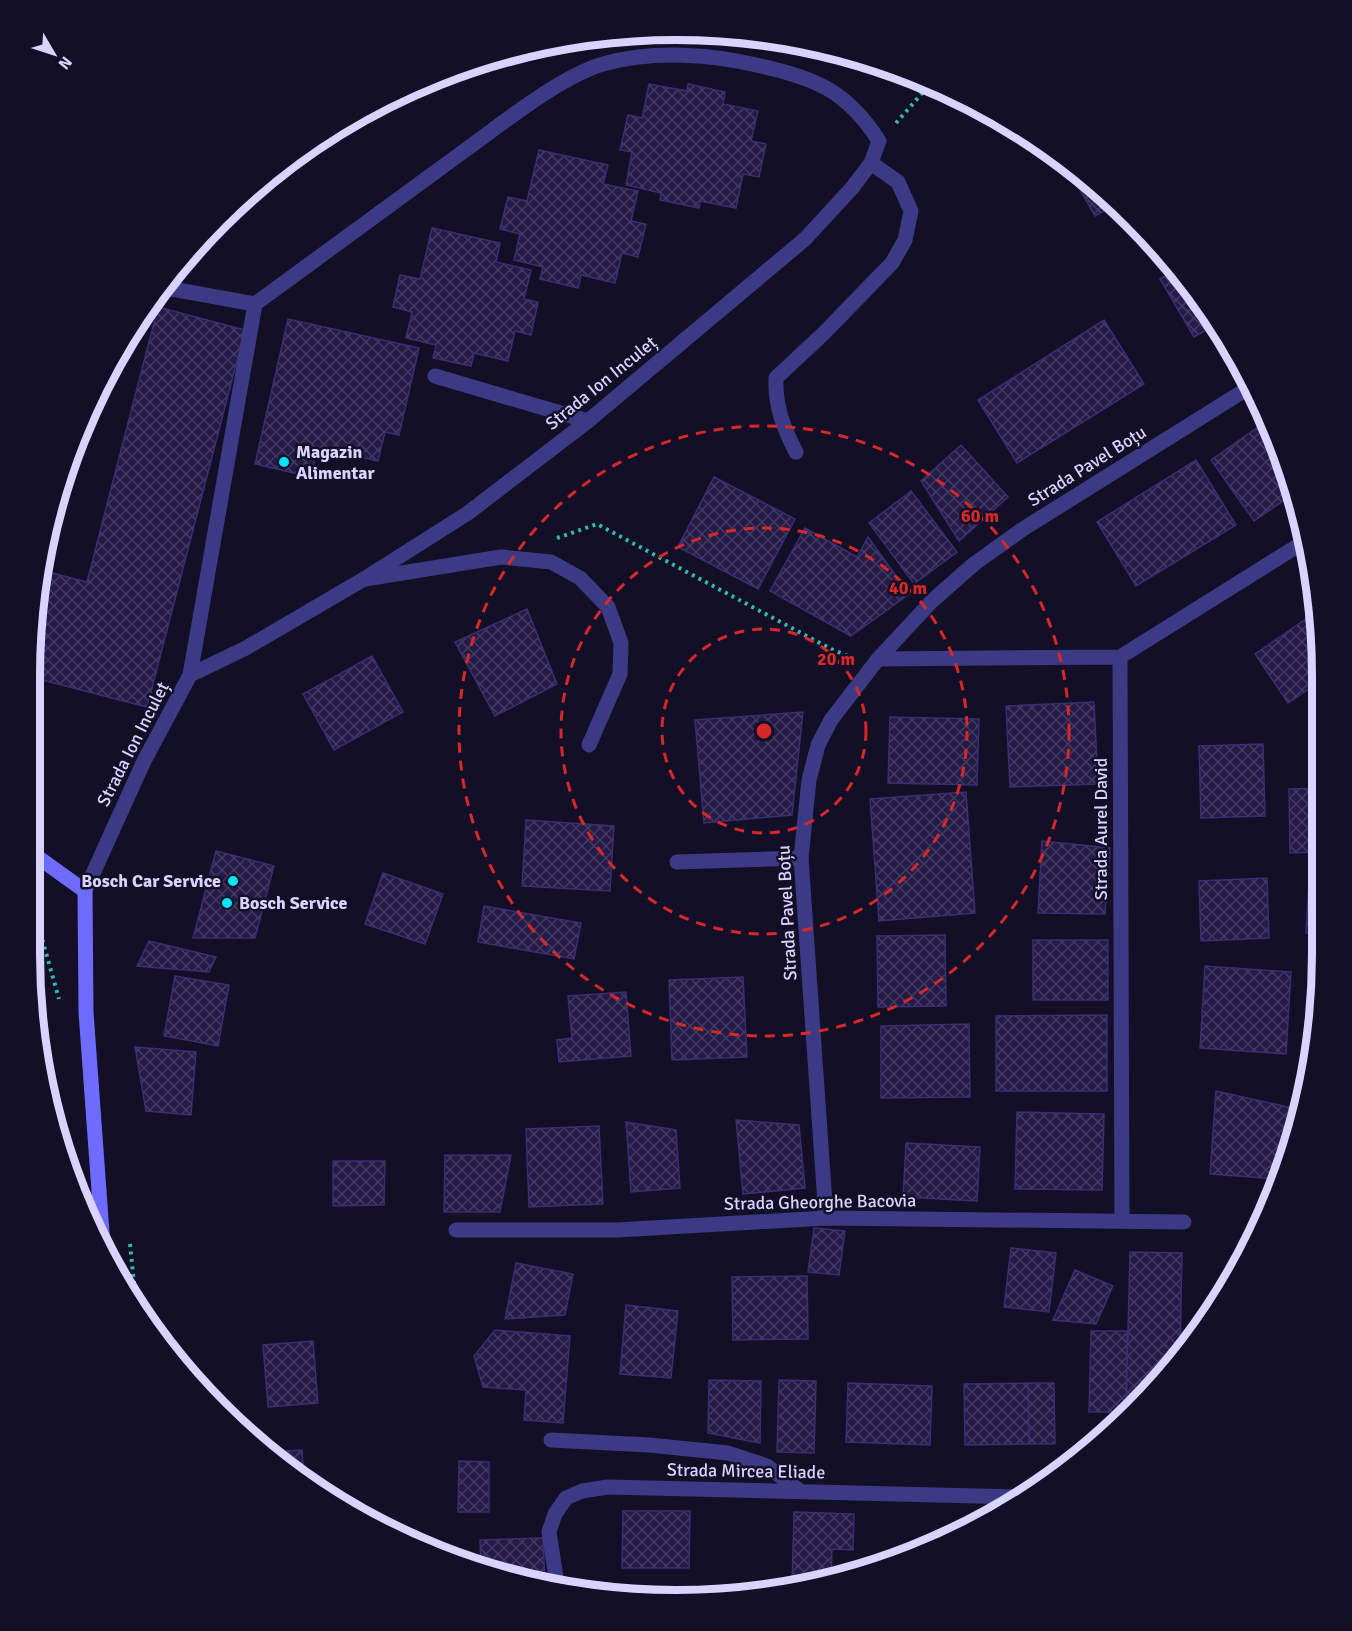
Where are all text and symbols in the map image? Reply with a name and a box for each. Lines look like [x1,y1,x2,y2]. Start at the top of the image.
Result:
north arrow [24,24,84,84]
text: N [54,52,76,73]
street label: Strada Ion Inculeț [541,331,661,435]
street label: Strada Pavel Boțu [1024,421,1150,511]
place label: Magazin Alimentar [296,441,375,484]
marker: Magazin Alimentar [277,455,291,469]
text: 60 m [961,505,999,527]
text: 40 m [889,577,927,599]
text: 20 m [817,648,855,670]
street label: Strada Ion Inculeț [92,678,174,810]
centre of rings [754,721,774,741]
street label: Strada Aurel David [1090,758,1112,900]
street label: Strada Pavel Boțu [772,845,802,981]
place label: Bosch Car Service [81,870,221,892]
marker: Bosch Car Service [226,874,240,888]
place label: Bosch Service [239,892,348,914]
marker: Bosch Service [220,896,234,910]
street label: Strada Gheorghe Bacovia [724,1189,916,1215]
street label: Strada Mircea Eliade [667,1459,825,1483]

